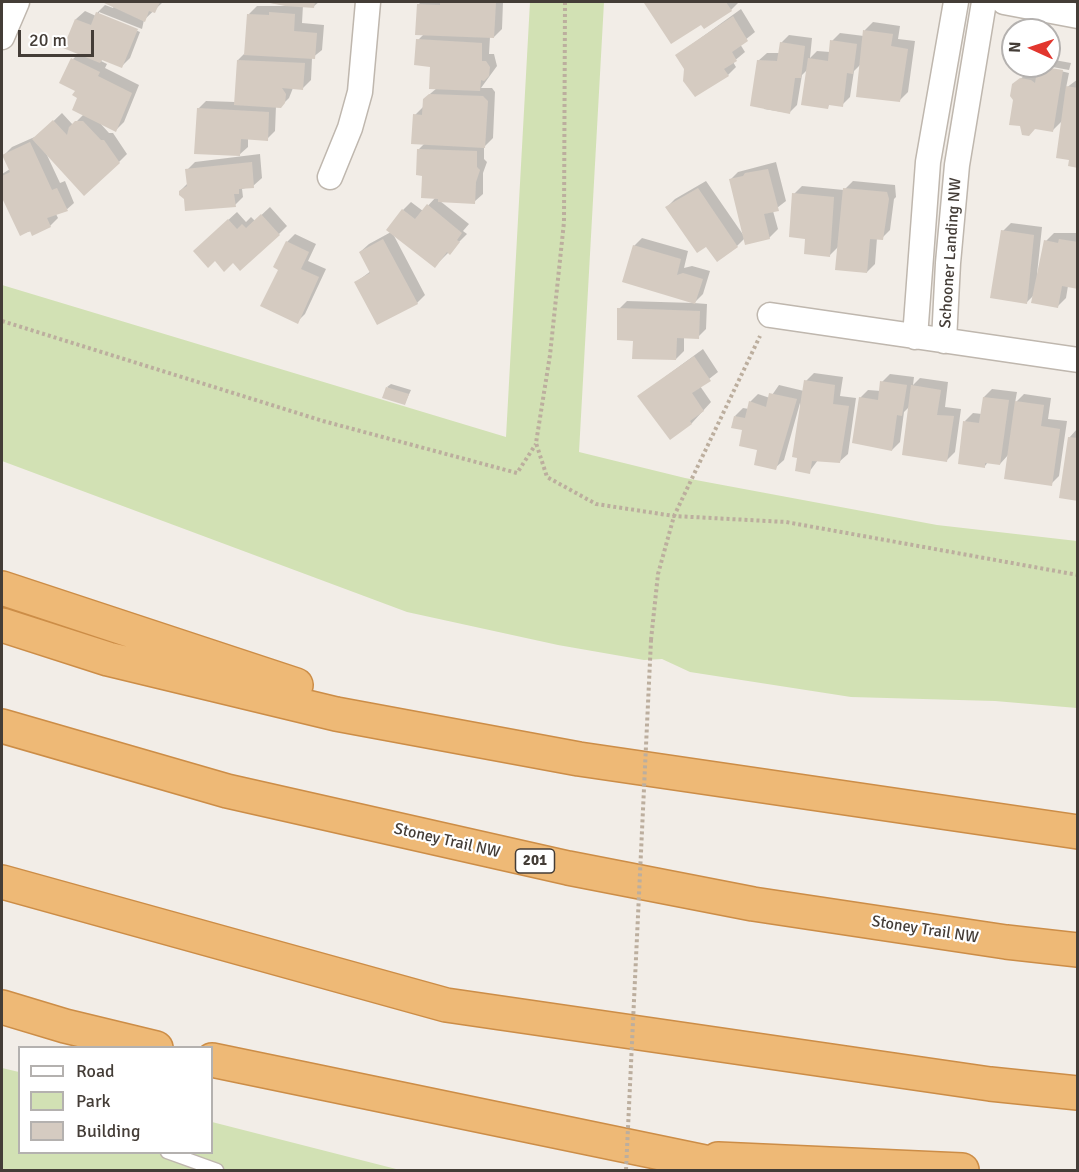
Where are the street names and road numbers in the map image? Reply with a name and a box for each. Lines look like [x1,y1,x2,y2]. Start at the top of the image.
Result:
street label: Schooner Landing NW [936,177,966,329]
street label: Stoney Trail NW [392,819,502,863]
road number: 201 [516,849,554,873]
street label: Stoney Trail NW [870,912,980,948]

